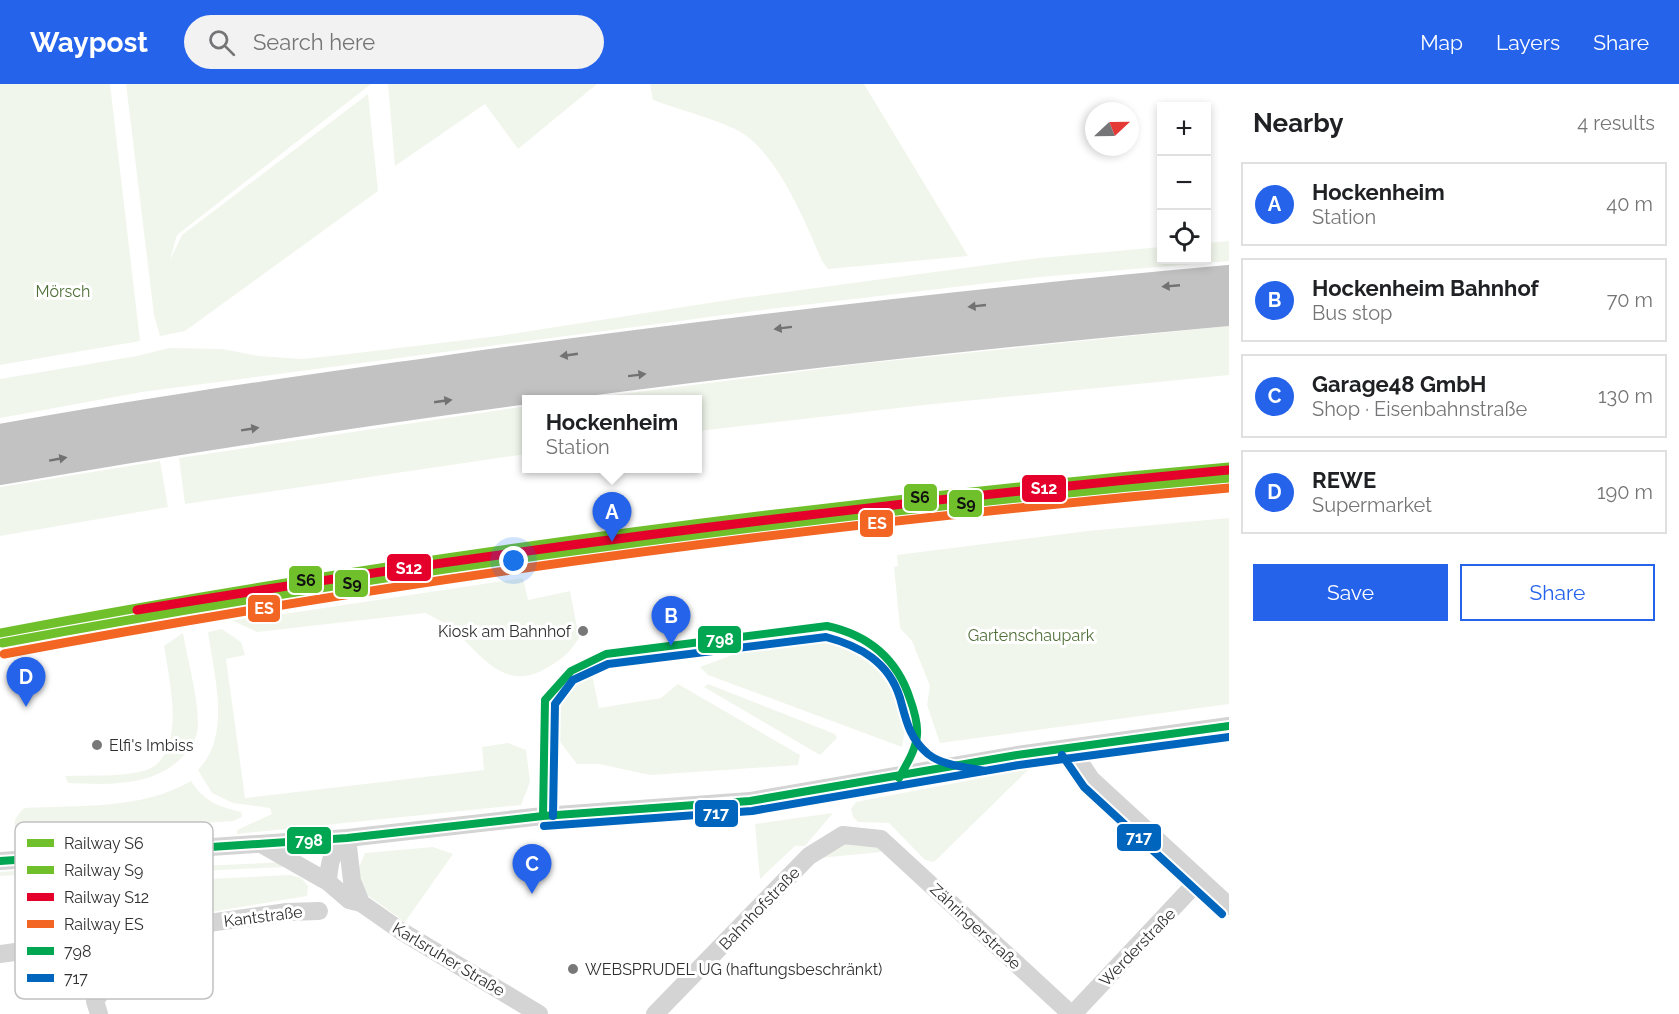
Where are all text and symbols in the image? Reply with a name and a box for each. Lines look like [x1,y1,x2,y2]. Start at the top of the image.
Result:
search box [184,15,604,69]
text: Waypost [30,26,148,59]
icon: search [205,26,238,59]
text: Search here [253,29,375,55]
text: Map [1420,30,1463,55]
text: Layers [1496,30,1560,55]
text: Share [1593,30,1649,55]
north arrow [1085,102,1139,156]
map controls [1157,102,1211,264]
button: + [1157,102,1211,156]
text: Nearby [1253,108,1343,138]
text: 4 results [1577,111,1655,135]
button: − [1157,156,1211,210]
text: Hockenheim [1312,179,1445,205]
text: A [1268,192,1281,216]
text: 40 m [1606,192,1653,216]
text: Station [1312,205,1376,229]
button: locate [1157,210,1211,264]
text: Hockenheim Bahnhof [1312,275,1539,301]
one-way arrow [1161,281,1180,291]
park label: Mörsch [36,282,90,301]
text: B [1268,288,1281,312]
text: 70 m [1607,288,1653,312]
one-way arrow [967,301,986,311]
text: Bus stop [1312,301,1392,325]
one-way arrow [773,323,792,332]
one-way arrow [559,350,578,359]
one-way arrow [627,371,646,380]
text: Garage48 GmbH [1312,371,1487,397]
text: C [1268,384,1281,408]
text: 130 m [1598,384,1653,408]
popup [522,395,702,473]
one-way arrow [434,396,453,405]
text: Shop · Eisenbahnstraße [1312,397,1527,421]
text: Hockenheim [546,409,678,435]
one-way arrow [241,425,260,434]
text: Station [546,435,610,459]
one-way arrow [48,454,67,463]
text: REWE [1312,467,1376,493]
line badge: S12 [1021,474,1067,503]
text: S12 [1031,479,1057,498]
text: D [1267,480,1282,504]
text: 190 m [1597,480,1653,504]
line badge: S6 [903,483,938,512]
text: S6 [910,488,930,507]
line badge: S9 [948,489,983,518]
pin: A [592,492,632,542]
text: Supermarket [1312,493,1432,517]
text: S9 [956,494,976,513]
line badge: ES [859,509,894,538]
text: ES [867,514,887,533]
your location [499,546,528,575]
line badge: S12 [386,553,432,582]
text: S12 [396,559,422,578]
button: Save [1253,564,1448,621]
button: Share [1460,564,1655,621]
line badge: S6 [288,565,323,594]
line badge: S9 [334,569,369,598]
text: S6 [296,571,316,590]
text: S9 [342,574,362,593]
line badge: ES [247,594,281,623]
pin: B [652,596,690,646]
text: ES [254,599,274,618]
place label: Kiosk am Bahnhof [438,622,572,641]
marker: Kiosk am Bahnhof [576,624,590,638]
line badge: 798 [697,625,742,654]
park label: Gartenschaupark [968,626,1095,645]
text: 798 [706,630,734,649]
pin: D [6,658,46,707]
place label: Elfi's Imbiss [109,736,194,755]
marker: Elfi's Imbiss [90,738,104,752]
line badge: 717 [694,799,739,828]
text: 717 [703,804,729,823]
legend [15,822,213,999]
line badge: 717 [1116,823,1162,852]
line badge: 798 [286,826,332,855]
text: 717 [1126,828,1152,847]
text: 798 [295,831,323,850]
text: Railway S6 [64,834,144,853]
pin: C [512,844,552,894]
text: Railway S9 [64,861,143,880]
street label: Bahnhofstraße [715,863,804,954]
street label: Zähringerstraße [926,880,1025,973]
text: Railway S12 [64,888,149,907]
street label: Kantstraße [223,902,304,931]
street label: Werderstraße [1095,904,1179,990]
text: Railway ES [64,915,144,934]
street label: Karlsruher Straße [389,919,508,1000]
text: 798 [64,942,91,961]
place label: WEBSPRUDEL UG (haftungsbeschränkt) [585,960,882,979]
marker: WEBSPRUDEL UG (haftungsbeschränkt) [566,962,580,976]
text: 717 [64,969,88,988]

